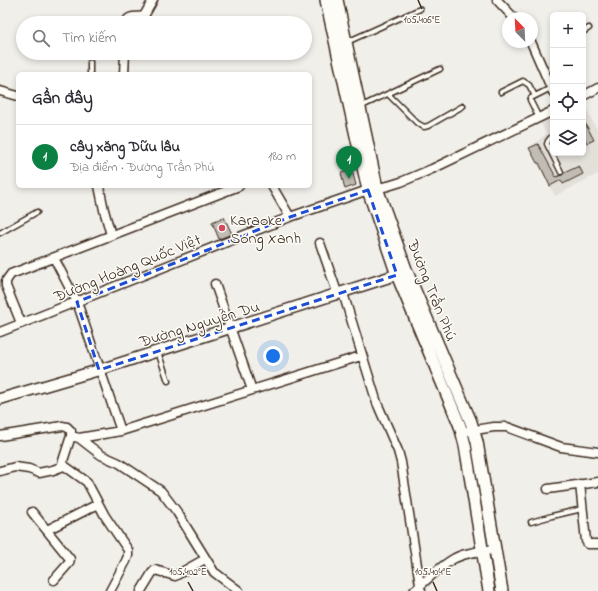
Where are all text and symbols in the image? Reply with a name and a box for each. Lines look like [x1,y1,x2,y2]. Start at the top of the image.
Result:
north arrow [502,12,538,48]
map controls [550,12,586,156]
button: + [550,12,586,48]
text: 105.406°E [404,13,440,28]
search box [16,16,312,60]
icon: search [30,27,52,49]
text: Tìm kiếm [62,27,116,49]
button: − [550,48,586,84]
button: locate [550,84,586,120]
text: Gần đây [32,86,93,111]
button: layers [550,120,586,156]
text: cây xăng Dữu lâu [70,136,180,158]
pin: 1 [336,146,362,179]
text: 1 [43,147,47,166]
text: 180 m [268,147,296,166]
text: Địa điểm · Đường Trần Phú [70,158,215,177]
place label: Karaoke Sóng Xanh [230,209,301,251]
marker: Karaoke Sóng Xanh [217,223,227,233]
street label: Đường Hoàng Quốc Việt [50,228,205,310]
street label: Đường Trần Phú [399,235,462,345]
street label: Đường Nguyễn Du [136,295,263,355]
your location [263,346,283,366]
text: 105.402°E [169,565,207,580]
text: 105.404°E [415,565,451,580]

